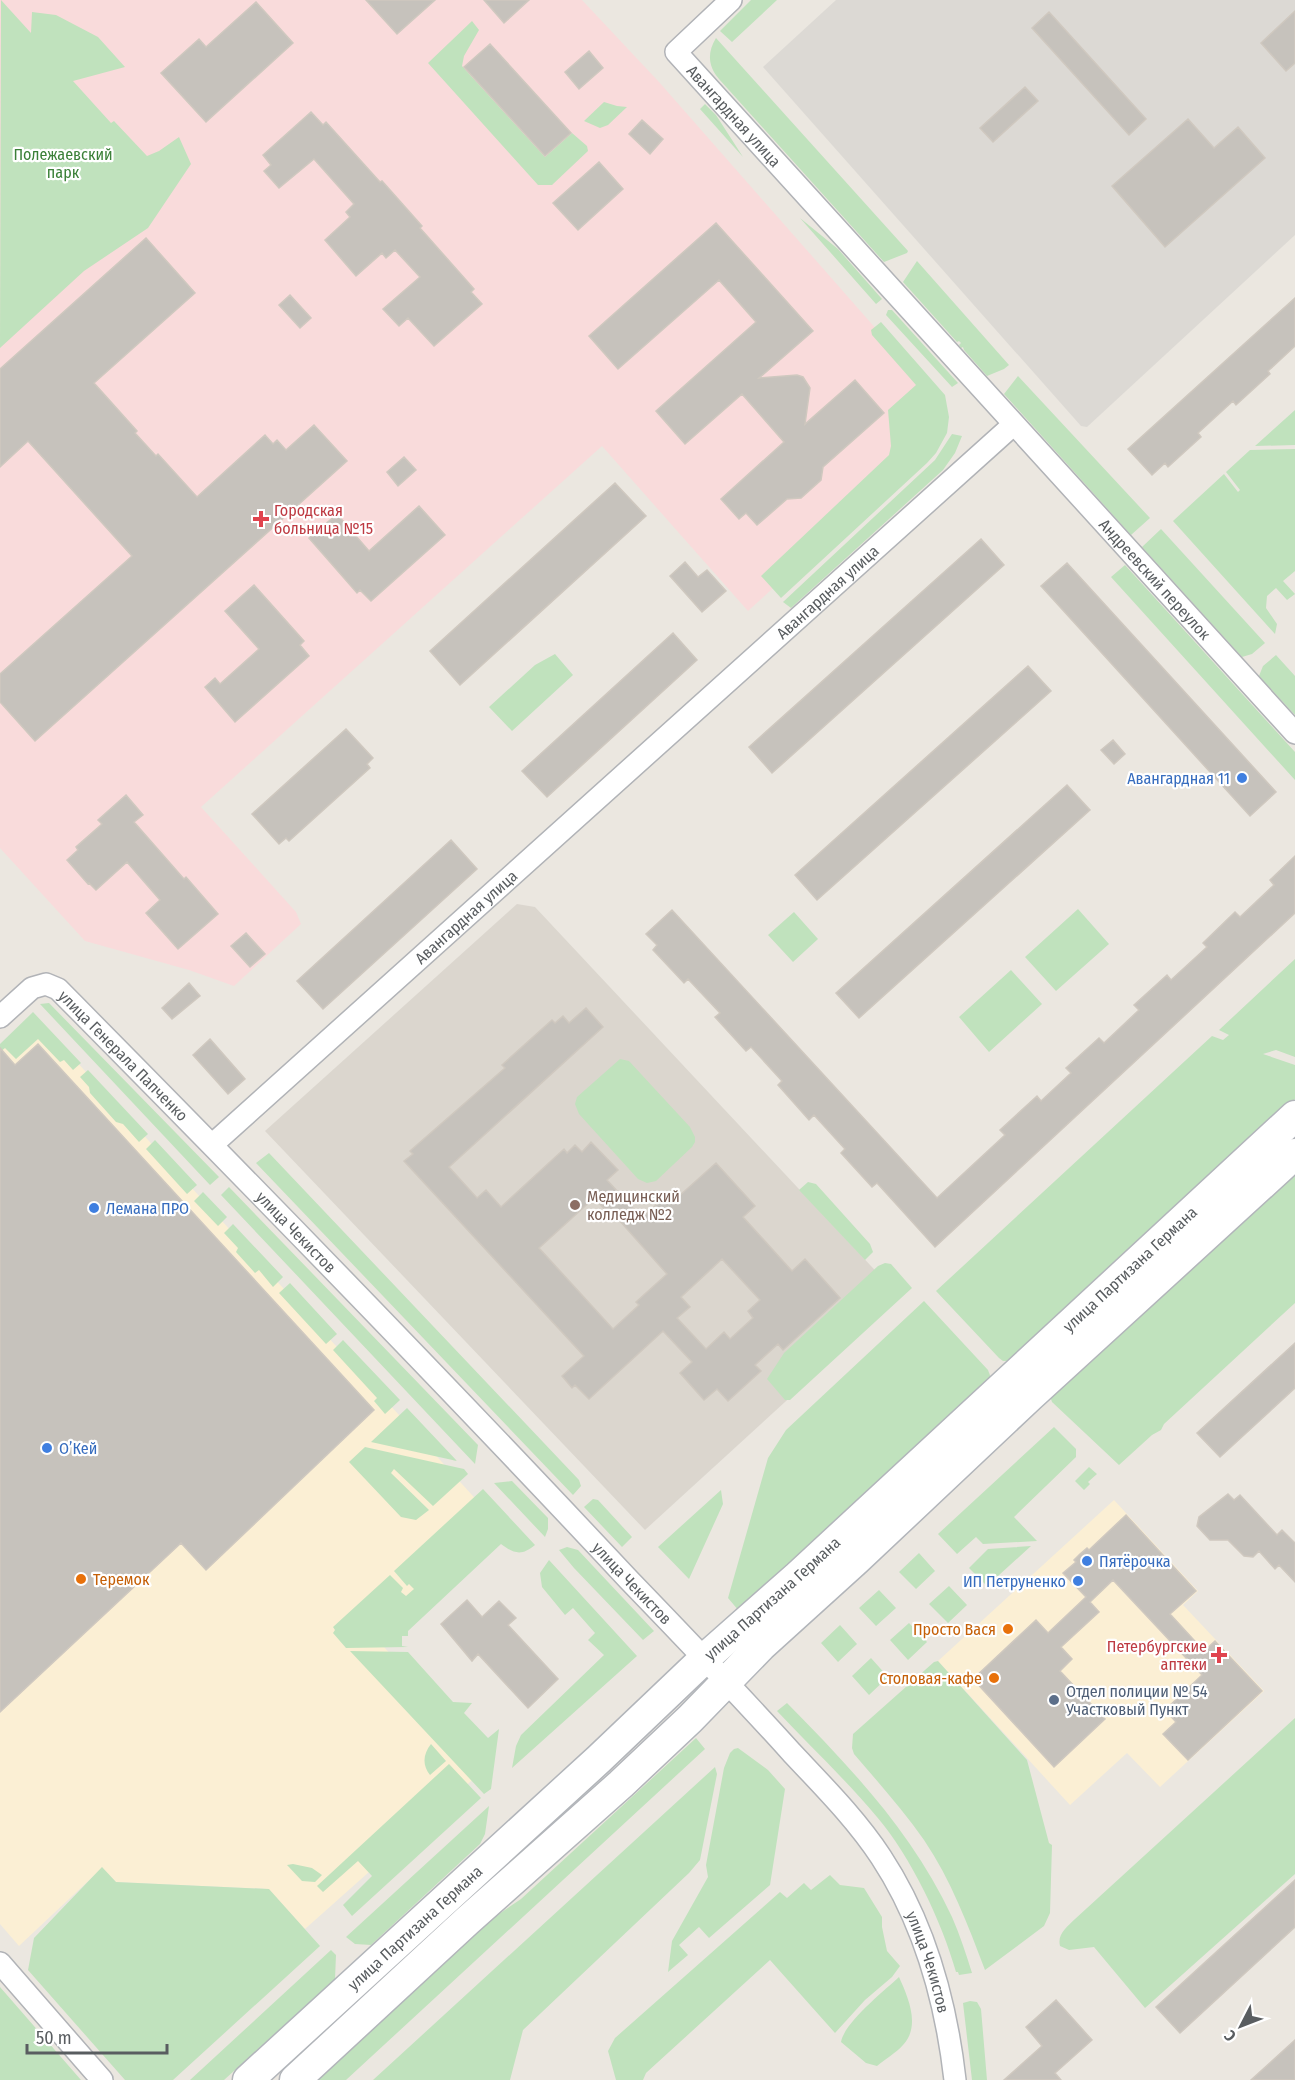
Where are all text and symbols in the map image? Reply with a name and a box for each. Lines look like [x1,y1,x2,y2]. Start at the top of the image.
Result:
street label: Авангардная улица [683,61,785,171]
park label: Полежаевский парк [13,145,113,182]
place label: Городская больница №15 [274,501,373,538]
marker: Городская больница №15 [252,510,270,528]
street label: Андреевский переулок [1095,515,1215,644]
street label: Авангардная улица [773,541,883,643]
place label: Авангардная 11 [1127,769,1230,788]
marker: Авангардная 11 [1235,771,1249,785]
street label: Авангардная улица [411,866,521,968]
street label: улица Генерала Папченко [55,986,192,1125]
street label: улица Чекистов [252,1187,340,1277]
place label: Медицинский колледж №2 [587,1187,680,1224]
marker: Медицинский колледж №2 [568,1198,582,1212]
place label: Лемана ПРО [106,1199,189,1218]
marker: Лемана ПРО [87,1201,101,1215]
street label: улица Партизана Германа [1059,1203,1201,1336]
place label: О’Кей [59,1439,97,1458]
marker: О’Кей [40,1441,54,1455]
street label: улица Партизана Германа [701,1533,844,1664]
street label: улица Чекистов [588,1538,675,1628]
place label: Пятёрочка [1099,1552,1171,1571]
marker: Пятёрочка [1080,1554,1094,1568]
place label: Теремок [93,1570,150,1589]
marker: Теремок [74,1572,88,1586]
place label: ИП Петруненко [963,1572,1066,1591]
marker: ИП Петруненко [1071,1574,1085,1588]
place label: Просто Вася [913,1620,996,1639]
marker: Просто Вася [1001,1622,1015,1636]
place label: Петербургские аптеки [1107,1637,1207,1674]
marker: Петербургские аптеки [1212,1648,1226,1662]
place label: Столовая-кафе [879,1669,982,1688]
marker: Столовая-кафе [987,1671,1001,1685]
place label: Отдел полиции № 54 Участковый Пункт [1065,1682,1208,1719]
marker: Отдел полиции № 54 Участковый Пункт [1047,1693,1061,1707]
street label: улица Партизана Германа [344,1861,486,1994]
street label: улица Чекистов [902,1908,953,2015]
north arrow [1211,1996,1271,2056]
scale bar [27,2017,166,2055]
text: С [1220,2026,1240,2045]
text: 50 m [36,2027,72,2049]

